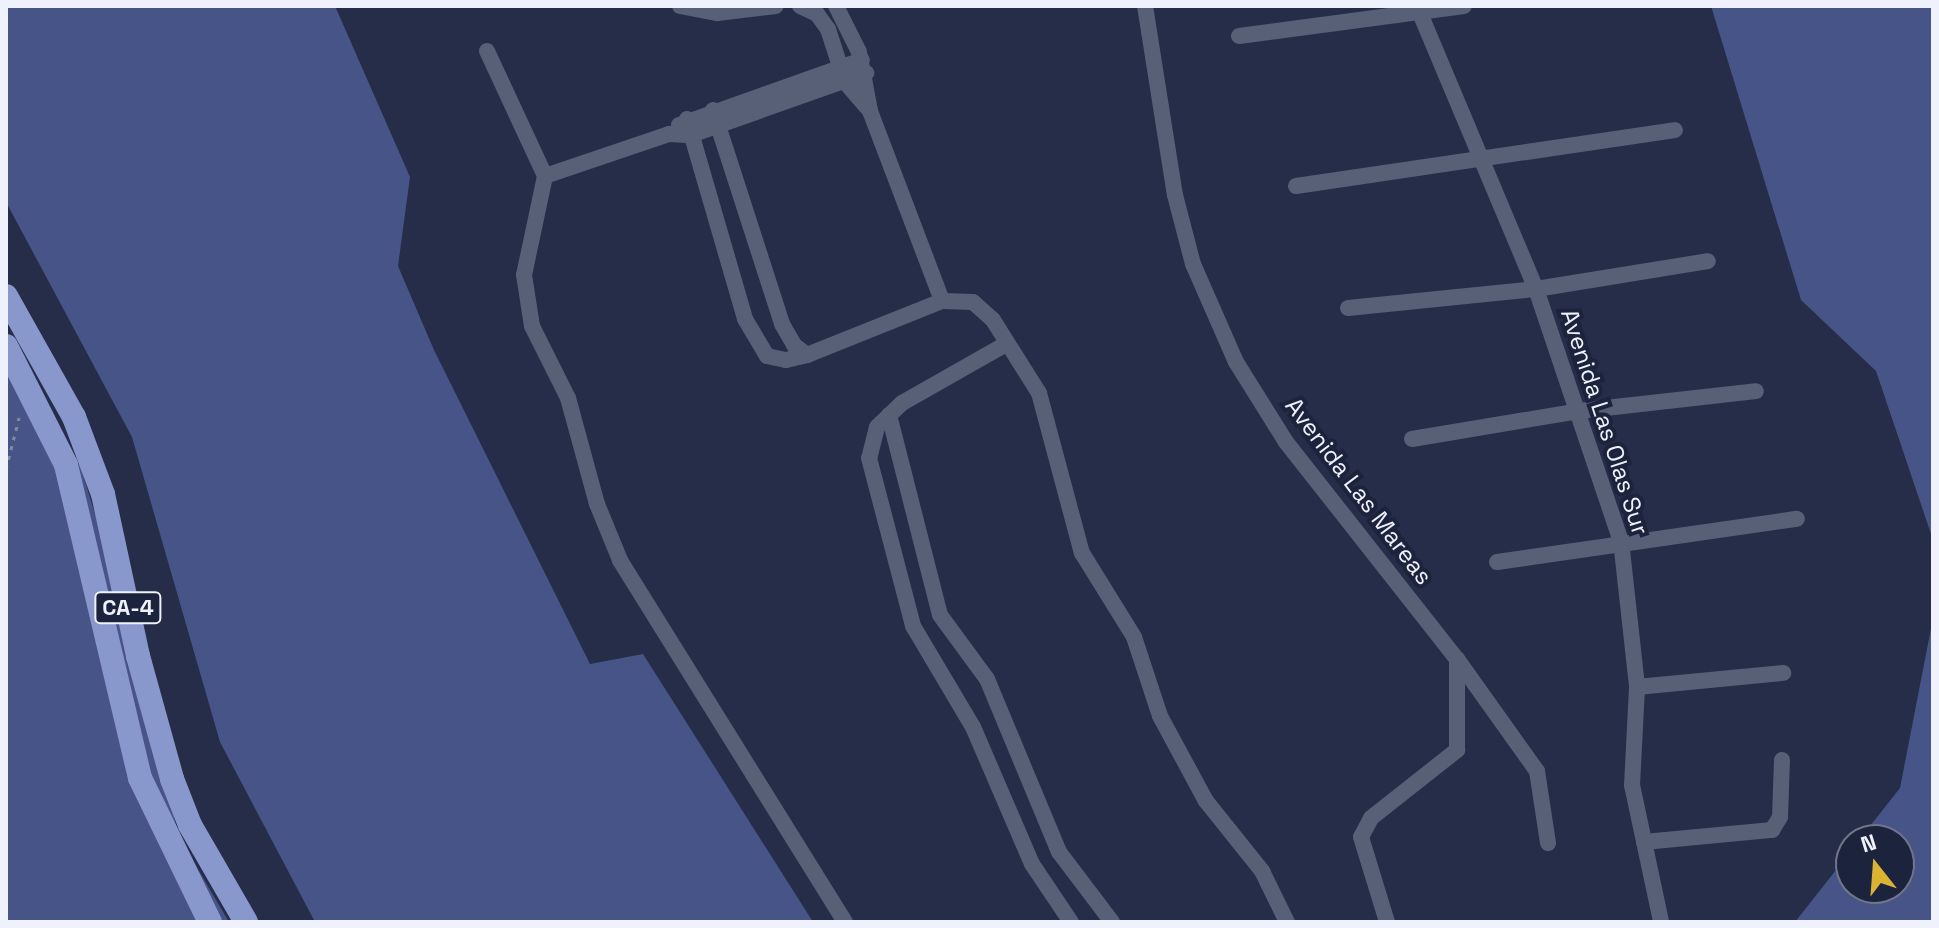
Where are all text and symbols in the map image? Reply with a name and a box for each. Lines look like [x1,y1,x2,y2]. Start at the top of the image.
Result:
street label: Avenida Las Olas Sur [1555,305,1655,539]
street label: Avenida Las Mareas [1279,392,1439,590]
road number: CA-4 [94,590,162,626]
north arrow [1835,824,1915,904]
text: N [1857,827,1880,859]

